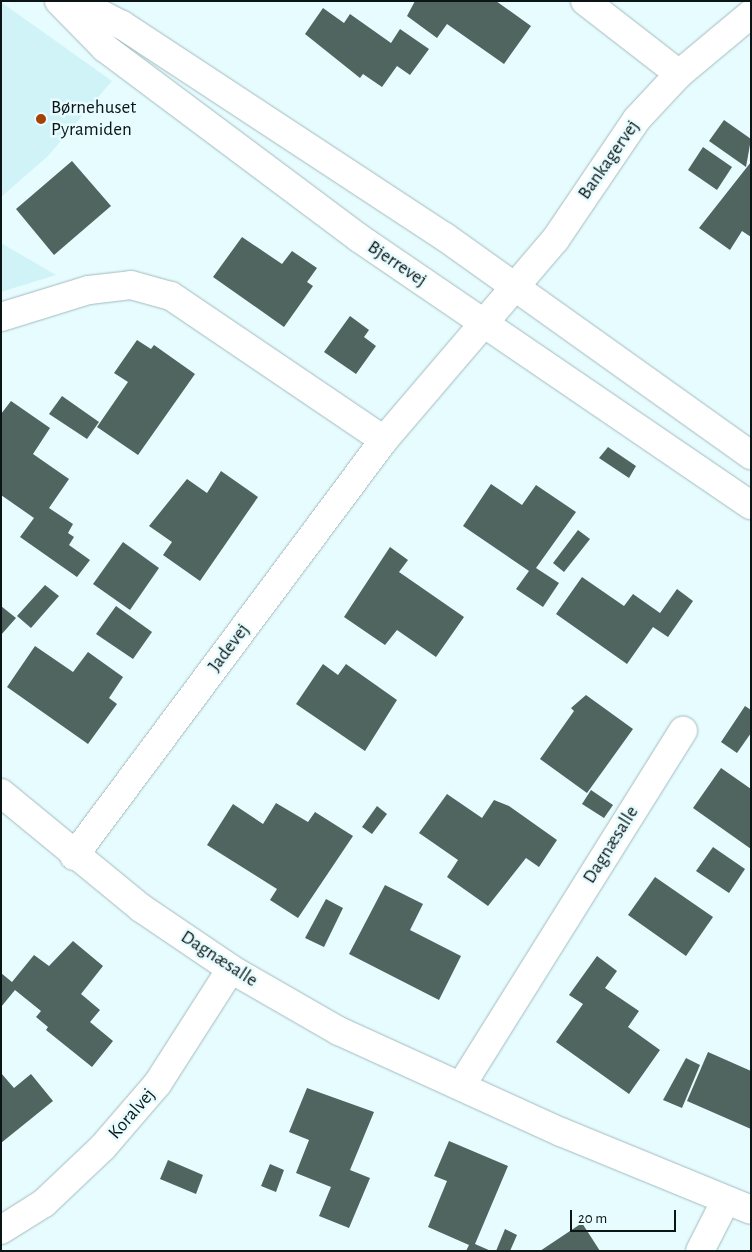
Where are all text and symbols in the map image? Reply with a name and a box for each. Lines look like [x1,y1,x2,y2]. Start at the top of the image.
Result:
place label: Børnehuset Pyramiden [51,97,136,141]
marker: Børnehuset Pyramiden [35,113,47,125]
street label: Bankagervej [573,116,645,204]
street label: Bjerrevej [363,236,431,292]
street label: Jadevej [204,619,254,677]
street label: Dagnæsalle [578,802,644,888]
street label: Dagnæsalle [176,926,262,992]
street label: Koralvej [104,1084,160,1144]
scale bar [572,1200,678,1232]
text: 20 m [578,1211,607,1226]

